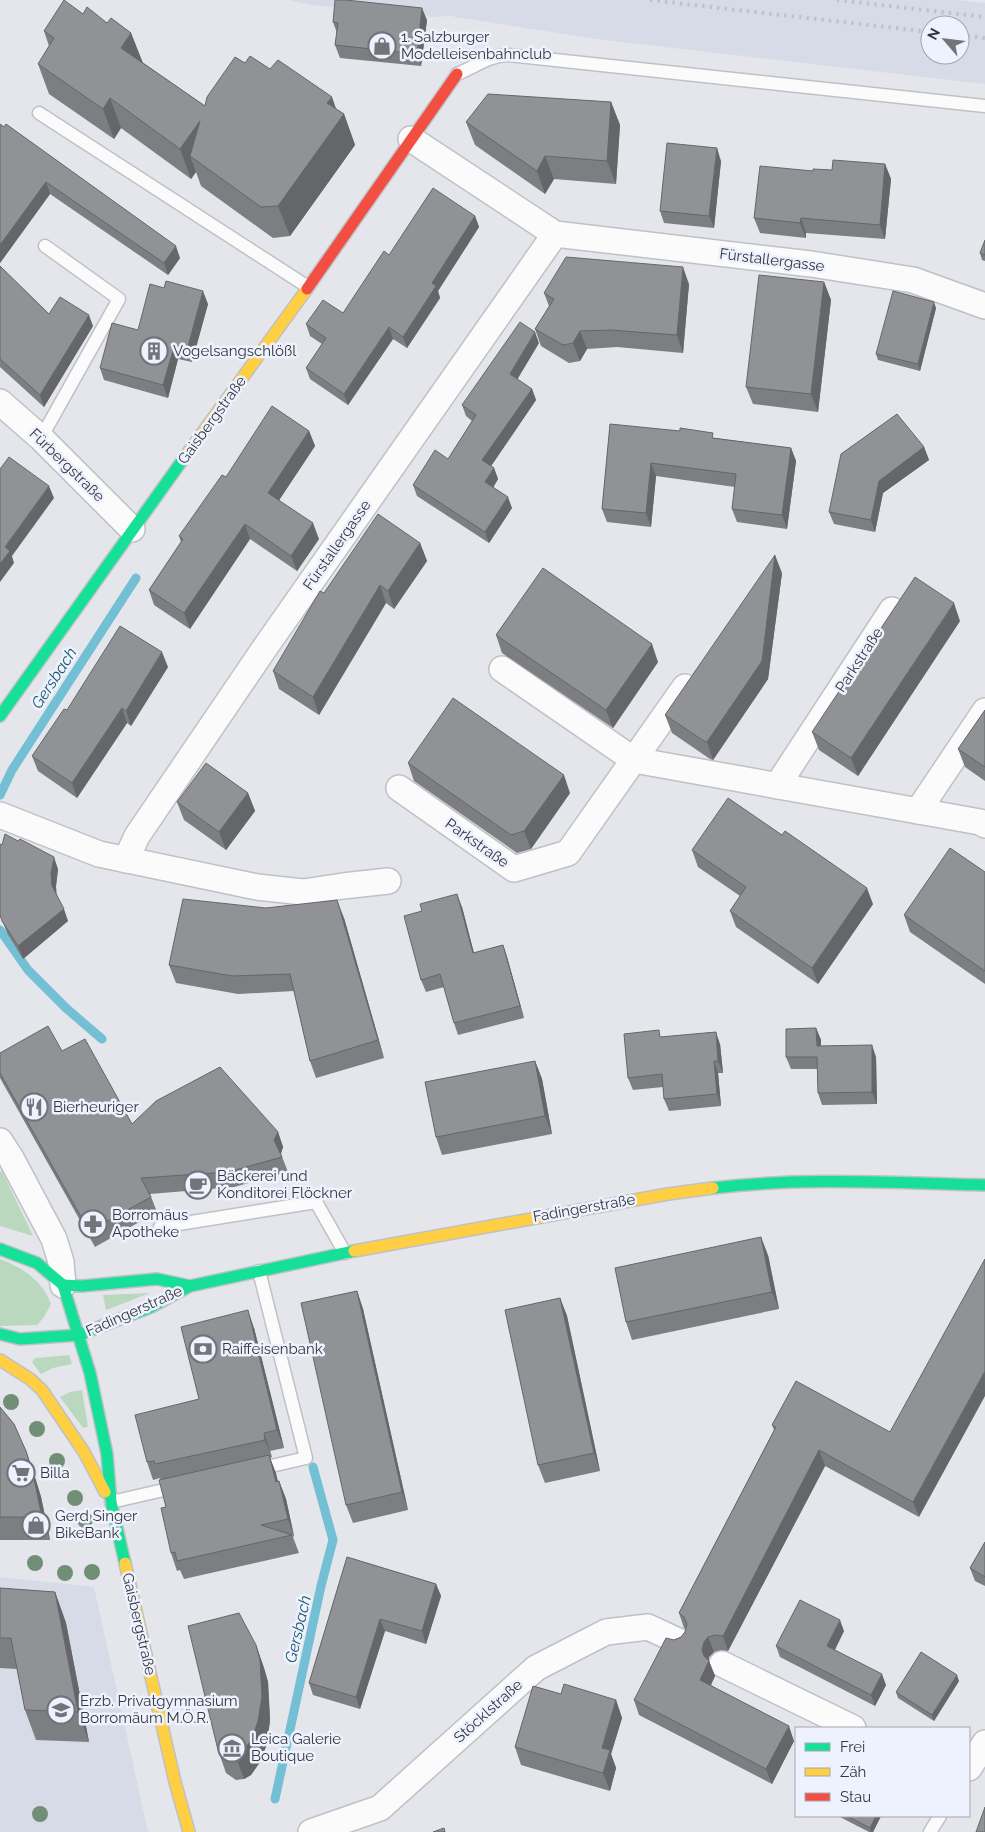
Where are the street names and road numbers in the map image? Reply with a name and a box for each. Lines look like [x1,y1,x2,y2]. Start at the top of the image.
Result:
street label: Fürstallergasse [718,245,826,275]
street label: Gaisbergstraße [174,372,250,468]
street label: Fürbergstraße [26,425,109,506]
street label: Fürstallergasse [299,496,375,593]
street label: Parkstraße [831,624,887,696]
street label: Parkstraße [442,815,512,872]
street label: Fadingerstraße [531,1190,637,1226]
street label: Fadingerstraße [83,1282,185,1340]
street label: Gaisbergstraße [118,1571,160,1677]
street label: Stöcklstraße [450,1675,526,1746]

